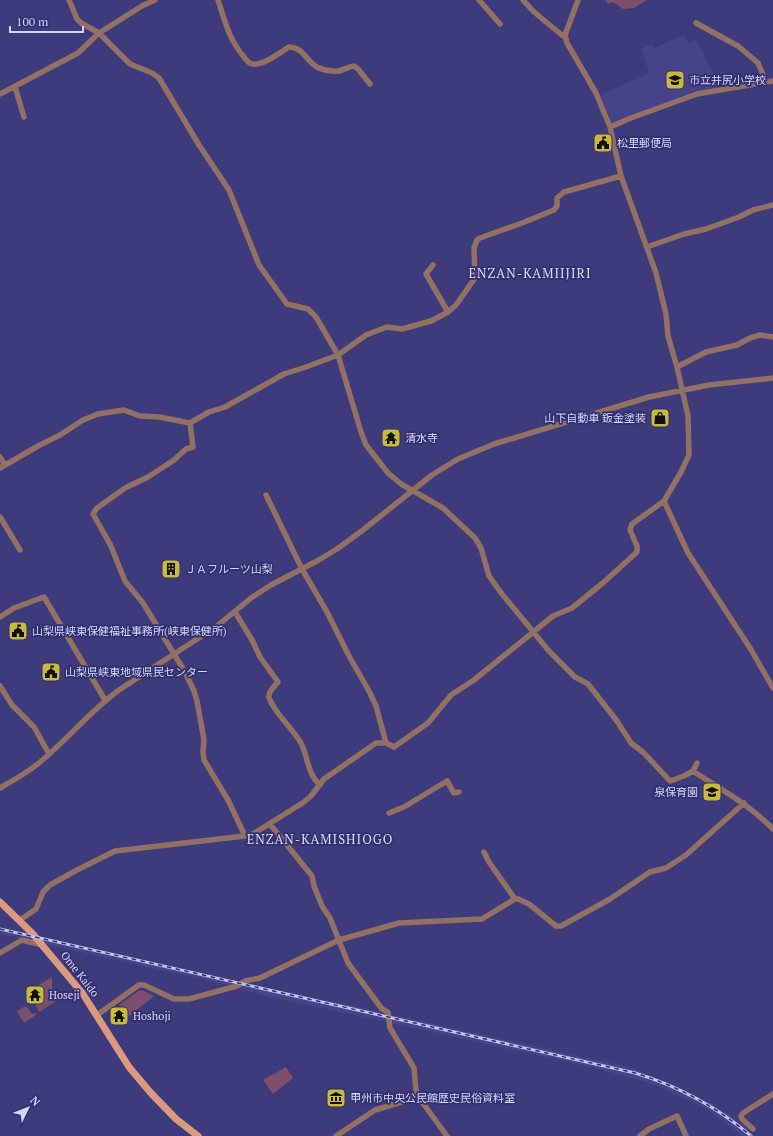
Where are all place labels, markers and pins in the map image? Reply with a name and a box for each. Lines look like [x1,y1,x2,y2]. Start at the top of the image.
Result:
school or university icon: 市立井尻小学校 [664,69,686,91]
place label: 市立井尻小学校 [689,73,766,87]
public building icon: 松里郵便局 [592,132,614,154]
place label: 松里郵便局 [617,136,672,150]
shop icon: 山下自動車 鈑金塗装 [649,407,671,429]
place label: 山下自動車 鈑金塗装 [544,411,646,425]
temple icon: 清水寺 [380,427,402,449]
place label: 清水寺 [405,431,438,445]
building icon: ＪＡフルーツ山梨 [160,558,182,580]
place label: ＪＡフルーツ山梨 [185,562,273,576]
public building icon: 山梨県峡東保健福祉事務所(峡東保健所) [7,620,29,642]
place label: 山梨県峡東保健福祉事務所(峡東保健所) [32,624,227,638]
public building icon: 山梨県峡東地域県民センター [40,661,62,683]
place label: 山梨県峡東地域県民センター [65,665,208,679]
school or university icon: 泉保育園 [701,781,723,803]
place label: 泉保育園 [654,785,698,799]
temple icon: Hoseji [24,984,46,1006]
place label: Hoseji [49,988,80,1002]
temple icon: Hoshoji [108,1005,130,1027]
place label: Hoshoji [133,1009,171,1023]
museum icon: 甲州市中央公民館歴史民俗資料室 [325,1087,347,1109]
place label: 甲州市中央公民館歴史民俗資料室 [350,1091,515,1105]

